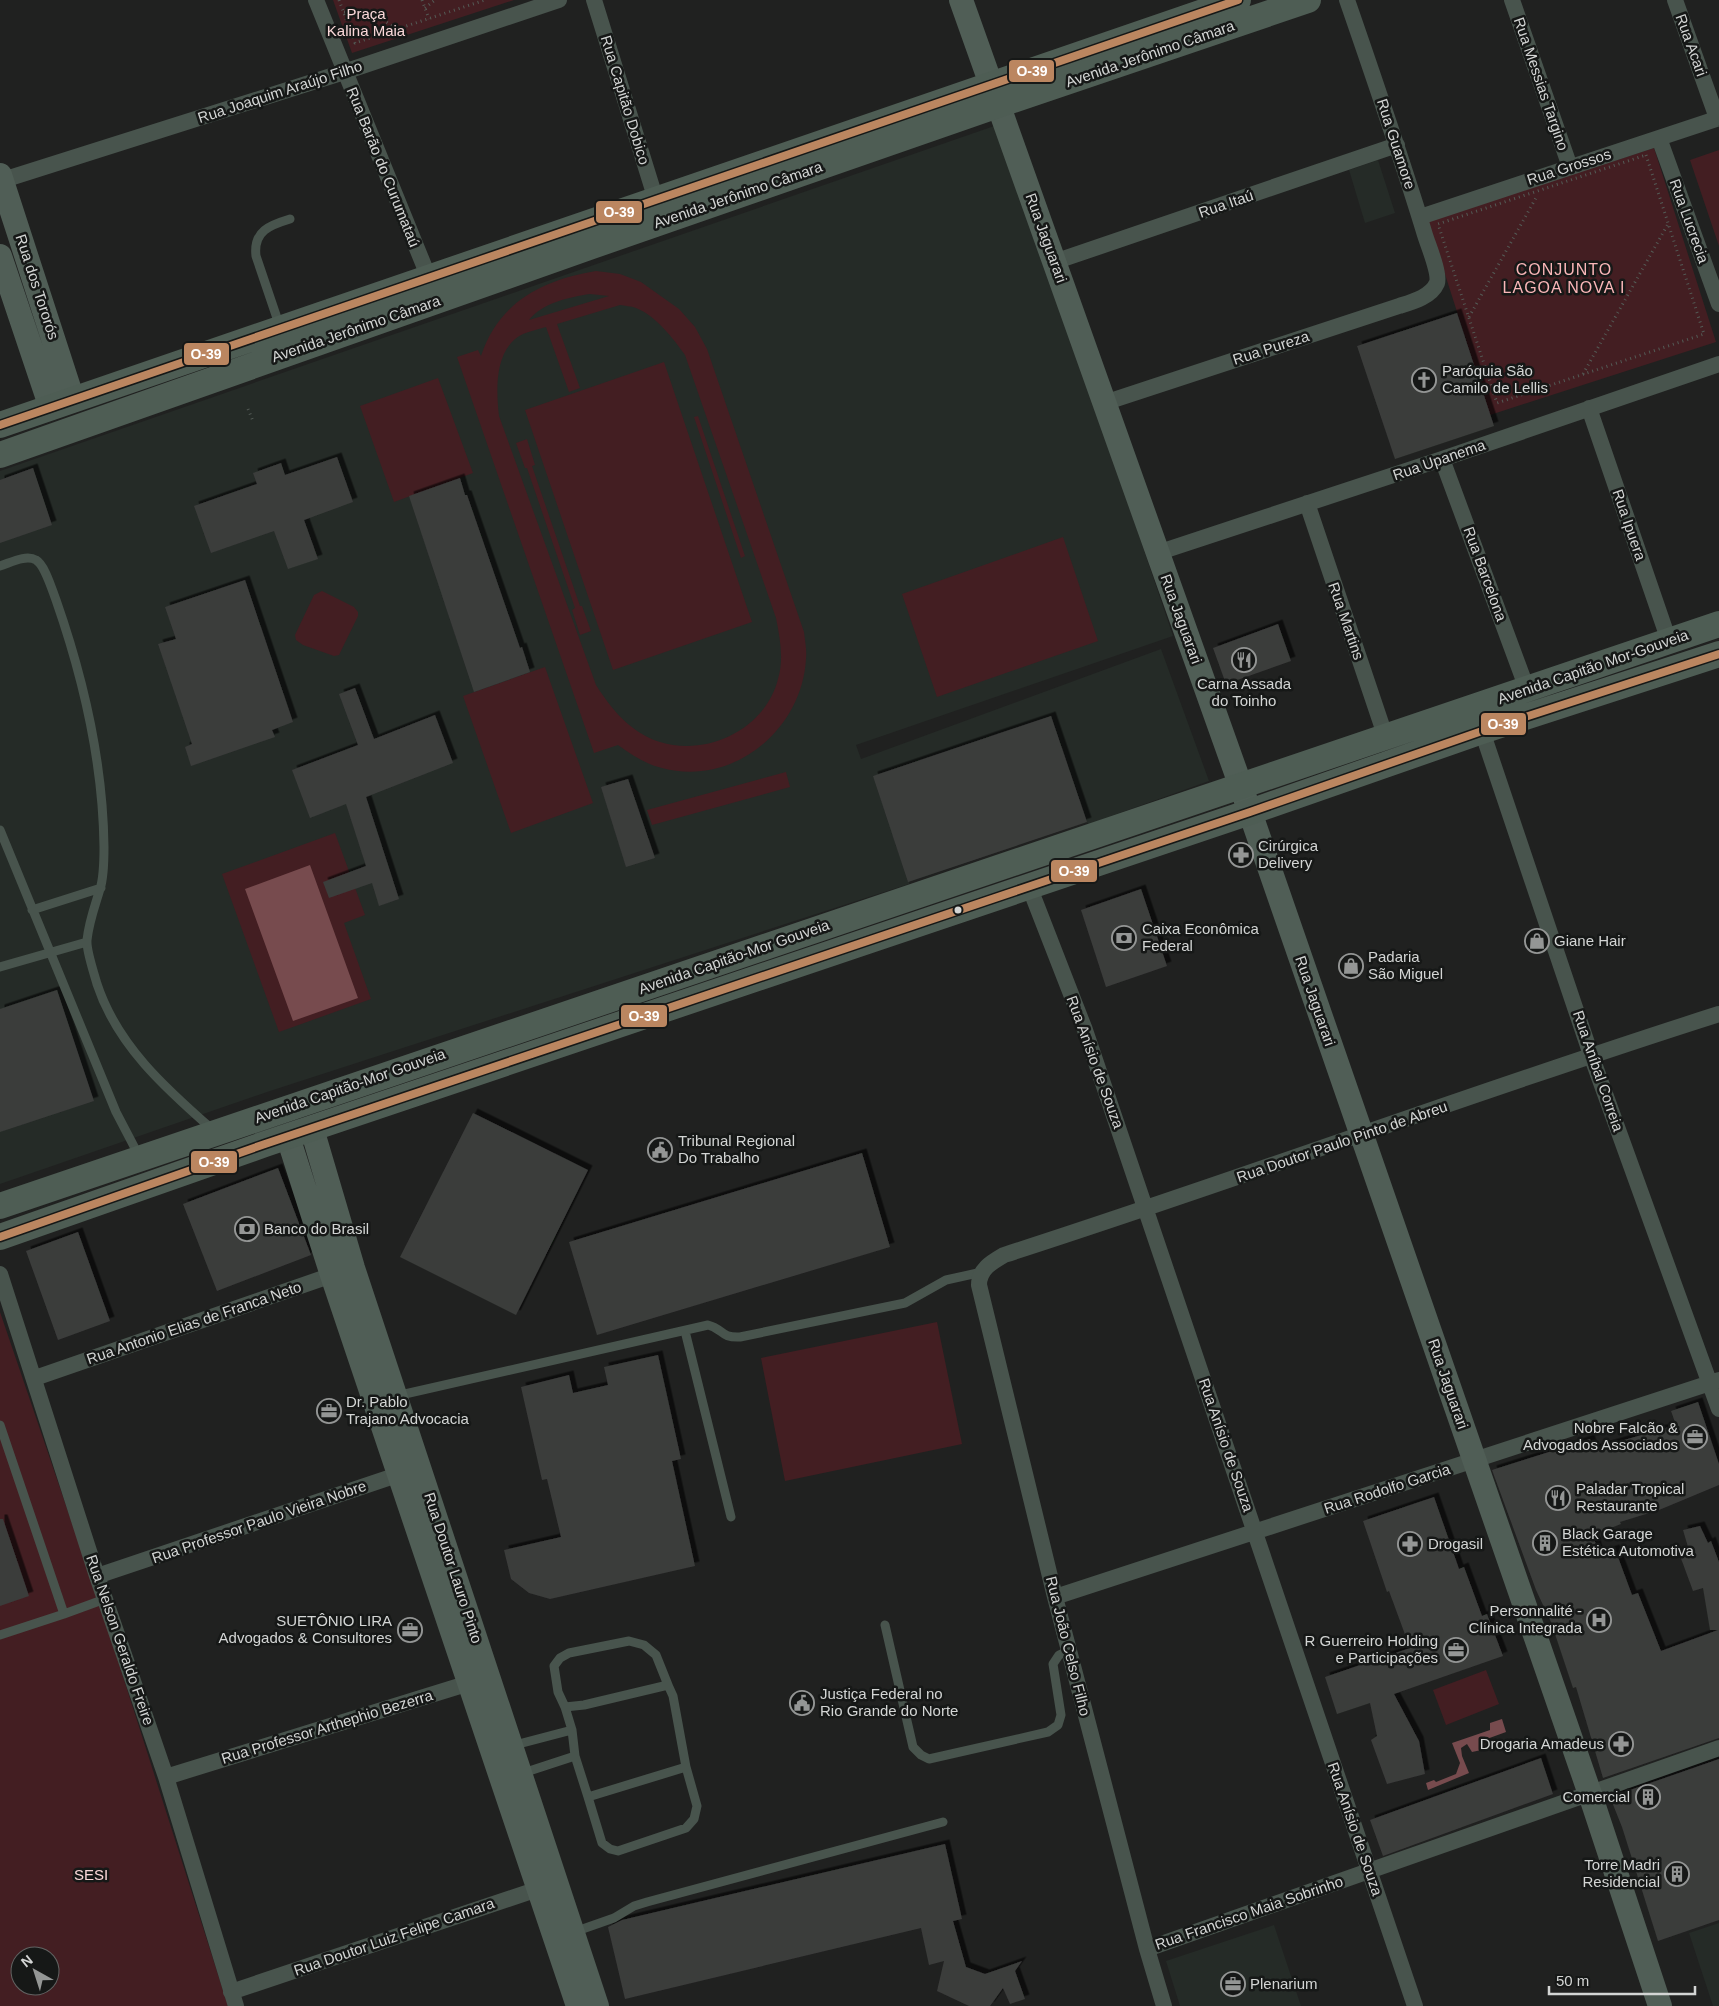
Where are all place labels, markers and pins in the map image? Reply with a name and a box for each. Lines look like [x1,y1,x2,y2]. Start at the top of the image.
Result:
place label: Paróquia São Camilo de Lellis [1442,362,1548,396]
church icon: Paróquia São Camilo de Lellis [1411,367,1437,393]
restaurant icon: Carna Assada do Toinho [1231,647,1257,673]
place label: Carna Assada do Toinho [1197,675,1292,709]
place label: Cirúrgica Delivery [1258,837,1319,871]
pharmacy icon: Cirúrgica Delivery [1228,842,1254,868]
unlabelled marker [953,905,963,915]
place label: Caixa Econômica Federal [1142,920,1259,954]
bank icon: Caixa Econômica Federal [1111,925,1137,951]
shop icon: Giane Hair [1524,928,1550,954]
place label: Giane Hair [1554,932,1626,949]
place label: Padaria São Miguel [1368,948,1443,982]
shop icon: Padaria São Miguel [1338,953,1364,979]
place label: Tribunal Regional Do Trabalho [678,1132,795,1166]
public building icon: Tribunal Regional Do Trabalho [647,1137,673,1163]
bank icon: Banco do Brasil [234,1216,260,1242]
place label: Banco do Brasil [264,1220,369,1237]
place label: Dr. Pablo Trajano Advocacia [346,1393,470,1427]
office icon: Dr. Pablo Trajano Advocacia [316,1398,342,1424]
place label: Nobre Falcão & Advogados Associados [1523,1419,1678,1453]
office icon: Nobre Falcão & Advogados Associados [1682,1424,1708,1450]
place label: Paladar Tropical Restaurante [1576,1480,1684,1514]
restaurant icon: Paladar Tropical Restaurante [1545,1485,1571,1511]
place label: Black Garage Estética Automotiva [1562,1525,1694,1559]
building icon: Black Garage Estética Automotiva [1532,1530,1558,1556]
pharmacy icon: Drogasil [1397,1531,1423,1557]
place label: Drogasil [1428,1535,1483,1552]
place label: Personnalité - Clínica Integrada [1469,1602,1583,1636]
hospital icon: Personnalité - Clínica Integrada [1586,1607,1612,1633]
place label: SUETÔNIO LIRA Advogados & Consultores [219,1612,392,1646]
office icon: SUETÔNIO LIRA Advogados & Consultores [397,1617,423,1643]
place label: R Guerreiro Holding e Participações [1305,1632,1438,1666]
office icon: R Guerreiro Holding e Participações [1443,1637,1469,1663]
place label: Justiça Federal no Rio Grande do Norte [820,1685,958,1719]
public building icon: Justiça Federal no Rio Grande do Norte [789,1690,815,1716]
pharmacy icon: Drogaria Amadeus [1608,1731,1634,1757]
place label: Drogaria Amadeus [1480,1735,1604,1752]
building icon: Comercial [1635,1784,1661,1810]
place label: Comercial [1562,1788,1630,1805]
place label: Torre Madri Residencial [1582,1856,1660,1890]
building icon: Torre Madri Residencial [1664,1861,1690,1887]
office icon: Plenarium [1220,1971,1246,1997]
place label: Plenarium [1250,1975,1318,1992]

